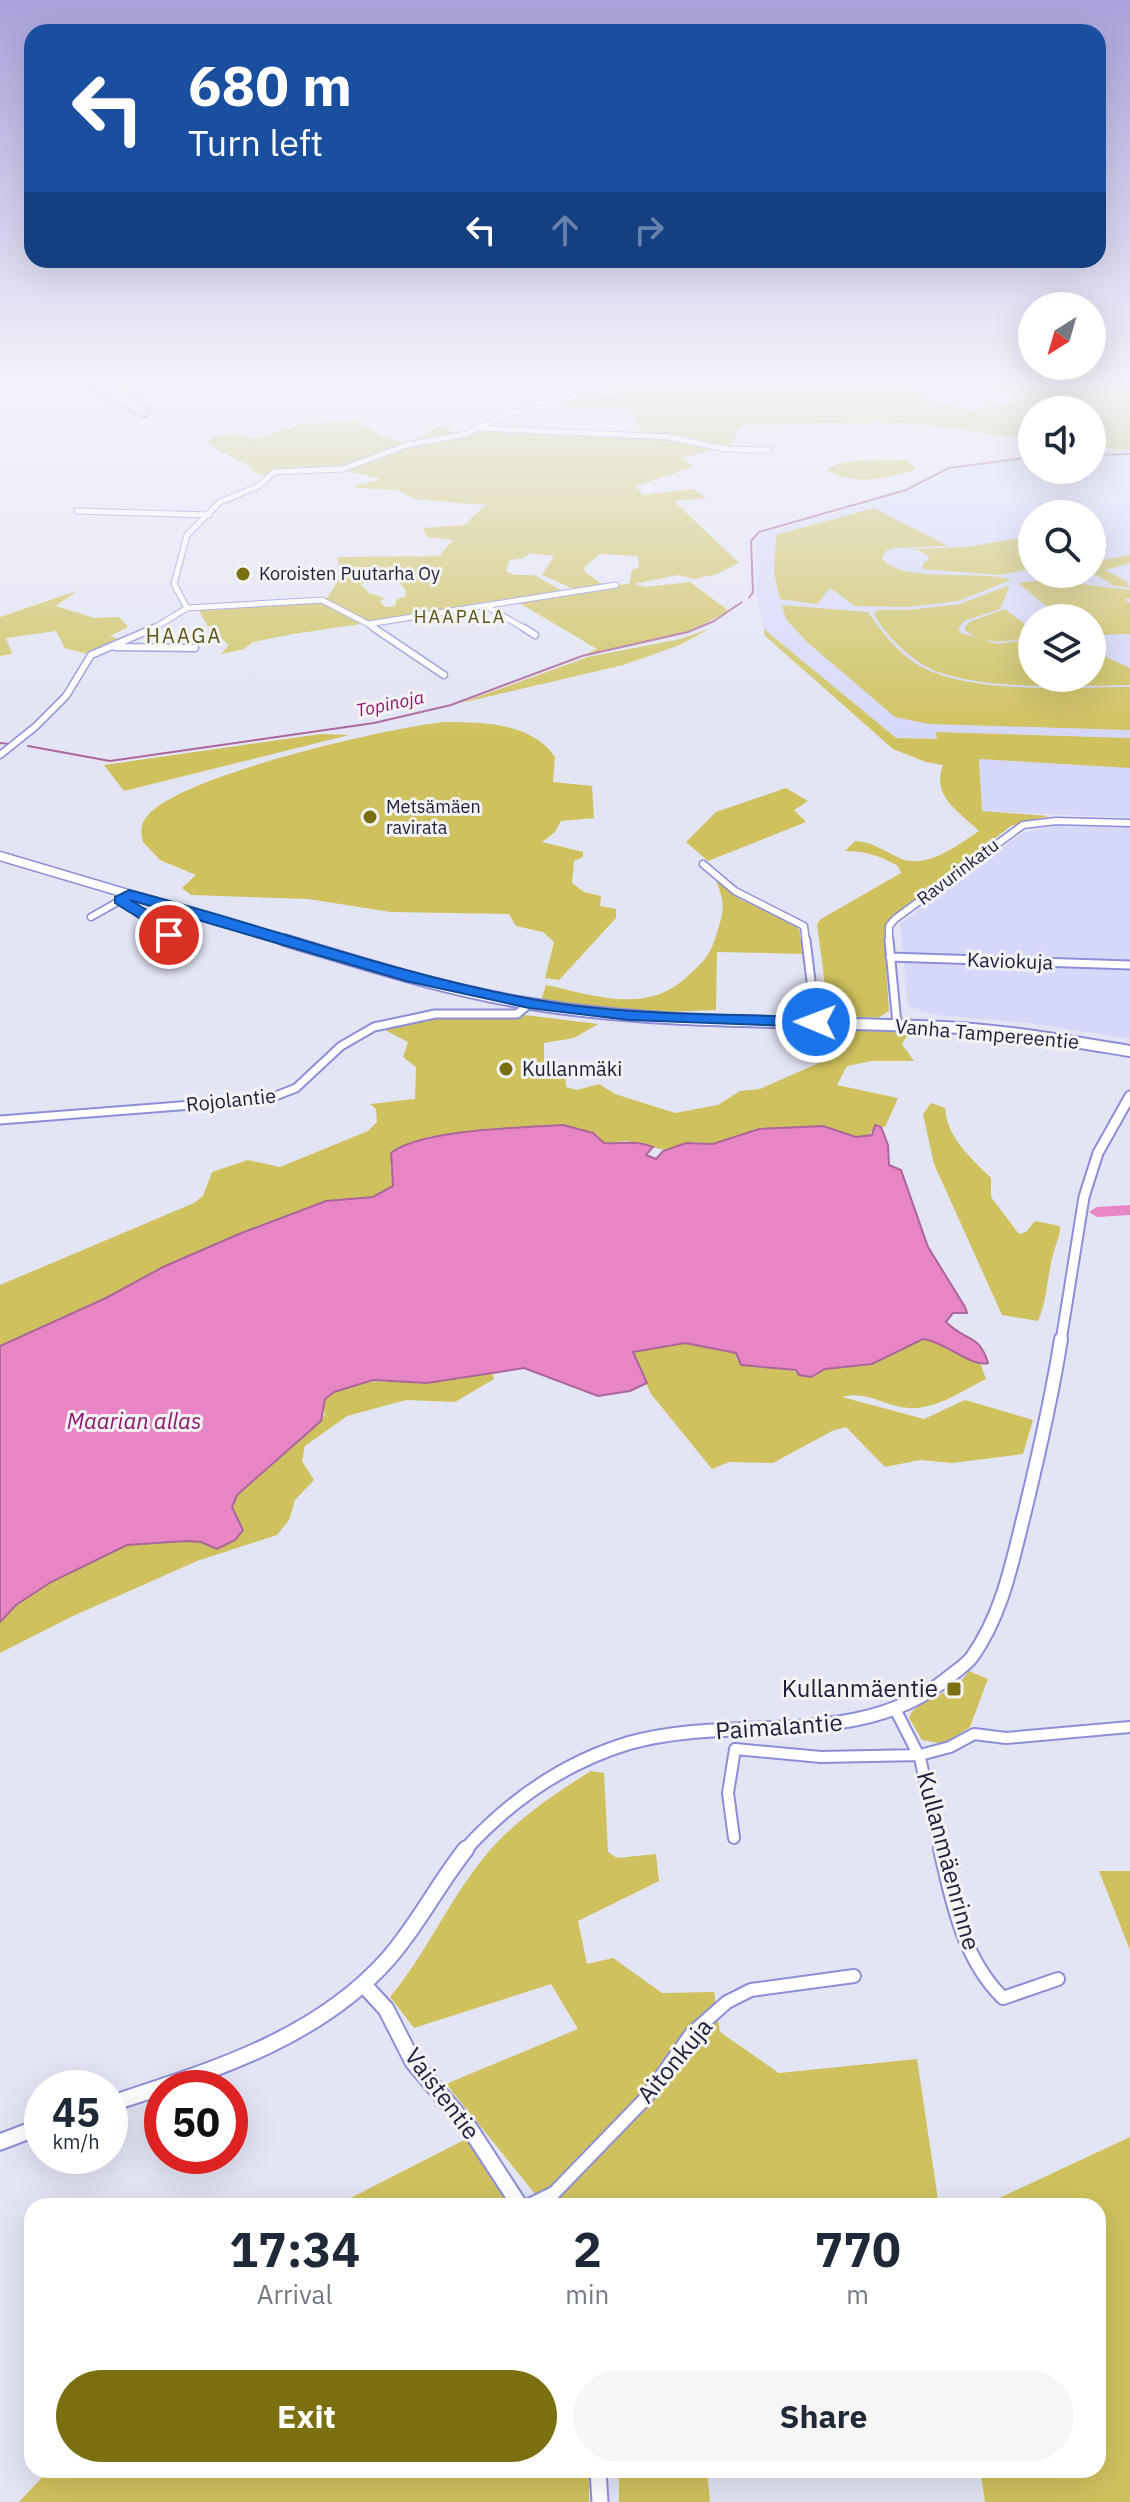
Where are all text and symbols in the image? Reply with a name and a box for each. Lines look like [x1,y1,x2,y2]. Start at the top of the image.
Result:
text: 680 m [188,49,352,121]
icon: left [56,56,160,160]
text: Turn left [188,119,323,166]
icon: left [459,208,503,252]
icon: ahead [543,208,587,252]
icon: right [627,208,671,252]
north arrow [1018,292,1106,380]
map controls [1018,292,1106,692]
button: sound [1018,396,1106,484]
button: search [1018,500,1106,588]
place label: Koroisten Puutarha Oy [259,562,440,585]
marker: Koroisten Puutarha Oy [234,565,252,583]
button: layers [1018,604,1106,692]
district label: HAAPALA [414,605,506,628]
district label: HAAGA [146,622,222,649]
water label: Topinoja [354,685,426,722]
place label: Metsämäen ravirata [386,795,481,839]
marker: Metsämäen ravirata [361,808,379,826]
street label: Ravurinkatu [912,833,1003,910]
pin [135,901,203,969]
icon: arrive [147,913,191,957]
street label: Kaviokuja [966,946,1054,976]
position arrow [774,980,858,1064]
street label: Vanha Tampereentie [894,1012,1080,1055]
place label: Kullanmäki [522,1055,622,1082]
marker: Kullanmäki [497,1060,515,1078]
street label: Rojolantie [185,1081,277,1118]
water label: Maarian allas [67,1406,201,1435]
place label: Kullanmäentie [782,1672,938,1704]
marker: Kullanmäentie [945,1680,963,1698]
street label: Paimalantie [714,1706,844,1746]
street label: Kullanmäenrinne [910,1768,988,1954]
street label: Aitonkuja [629,2011,719,2110]
street label: Vaistentie [398,2041,488,2146]
speed limit sign: 50 [144,2070,248,2174]
text: 45 [52,2086,100,2138]
text: km/h [52,2128,100,2155]
text: 17:34 [229,2218,360,2280]
text: 2 [573,2218,602,2280]
text: 770 [814,2218,901,2280]
text: Arrival [257,2277,333,2311]
text: min [565,2277,609,2311]
text: m [846,2277,869,2311]
button: Exit [56,2370,557,2462]
button: Share [573,2370,1074,2462]

